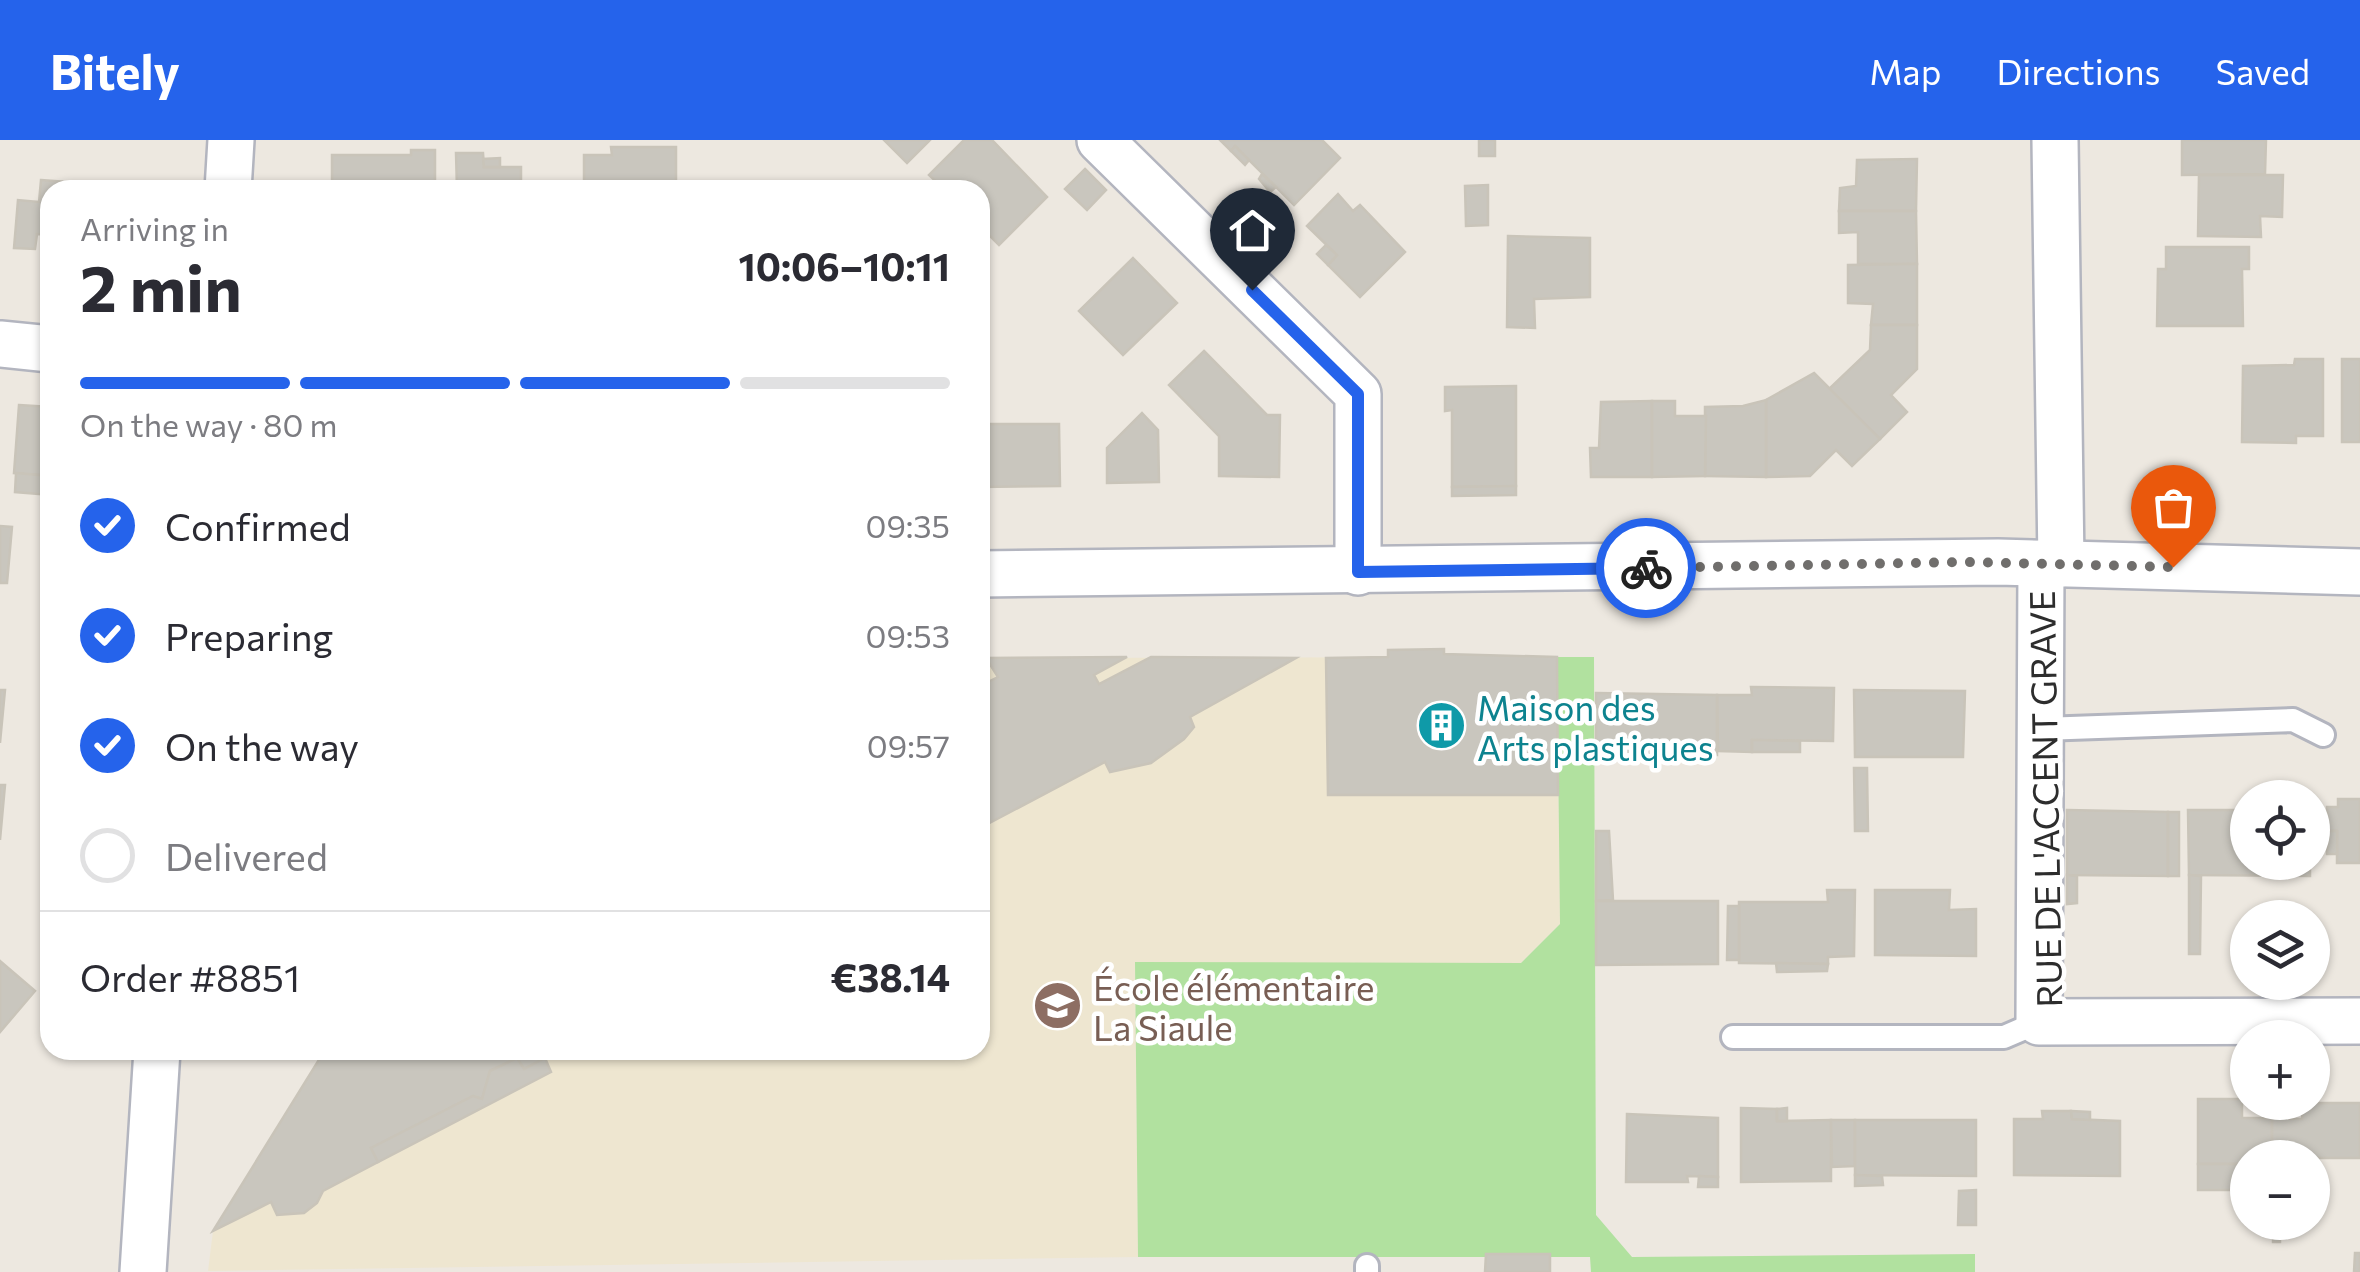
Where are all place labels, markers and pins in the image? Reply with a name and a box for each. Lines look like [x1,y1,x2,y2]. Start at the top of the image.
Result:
pin [1210,188,1295,291]
pin [2131,465,2216,568]
place label: Maison des Arts plastiques [1477,685,1714,768]
building icon: Maison des Arts plastiques [1416,700,1468,752]
place label: École élémentaire La Siaule [1093,965,1374,1048]
school or university icon: École élémentaire La Siaule [1032,980,1084,1032]

